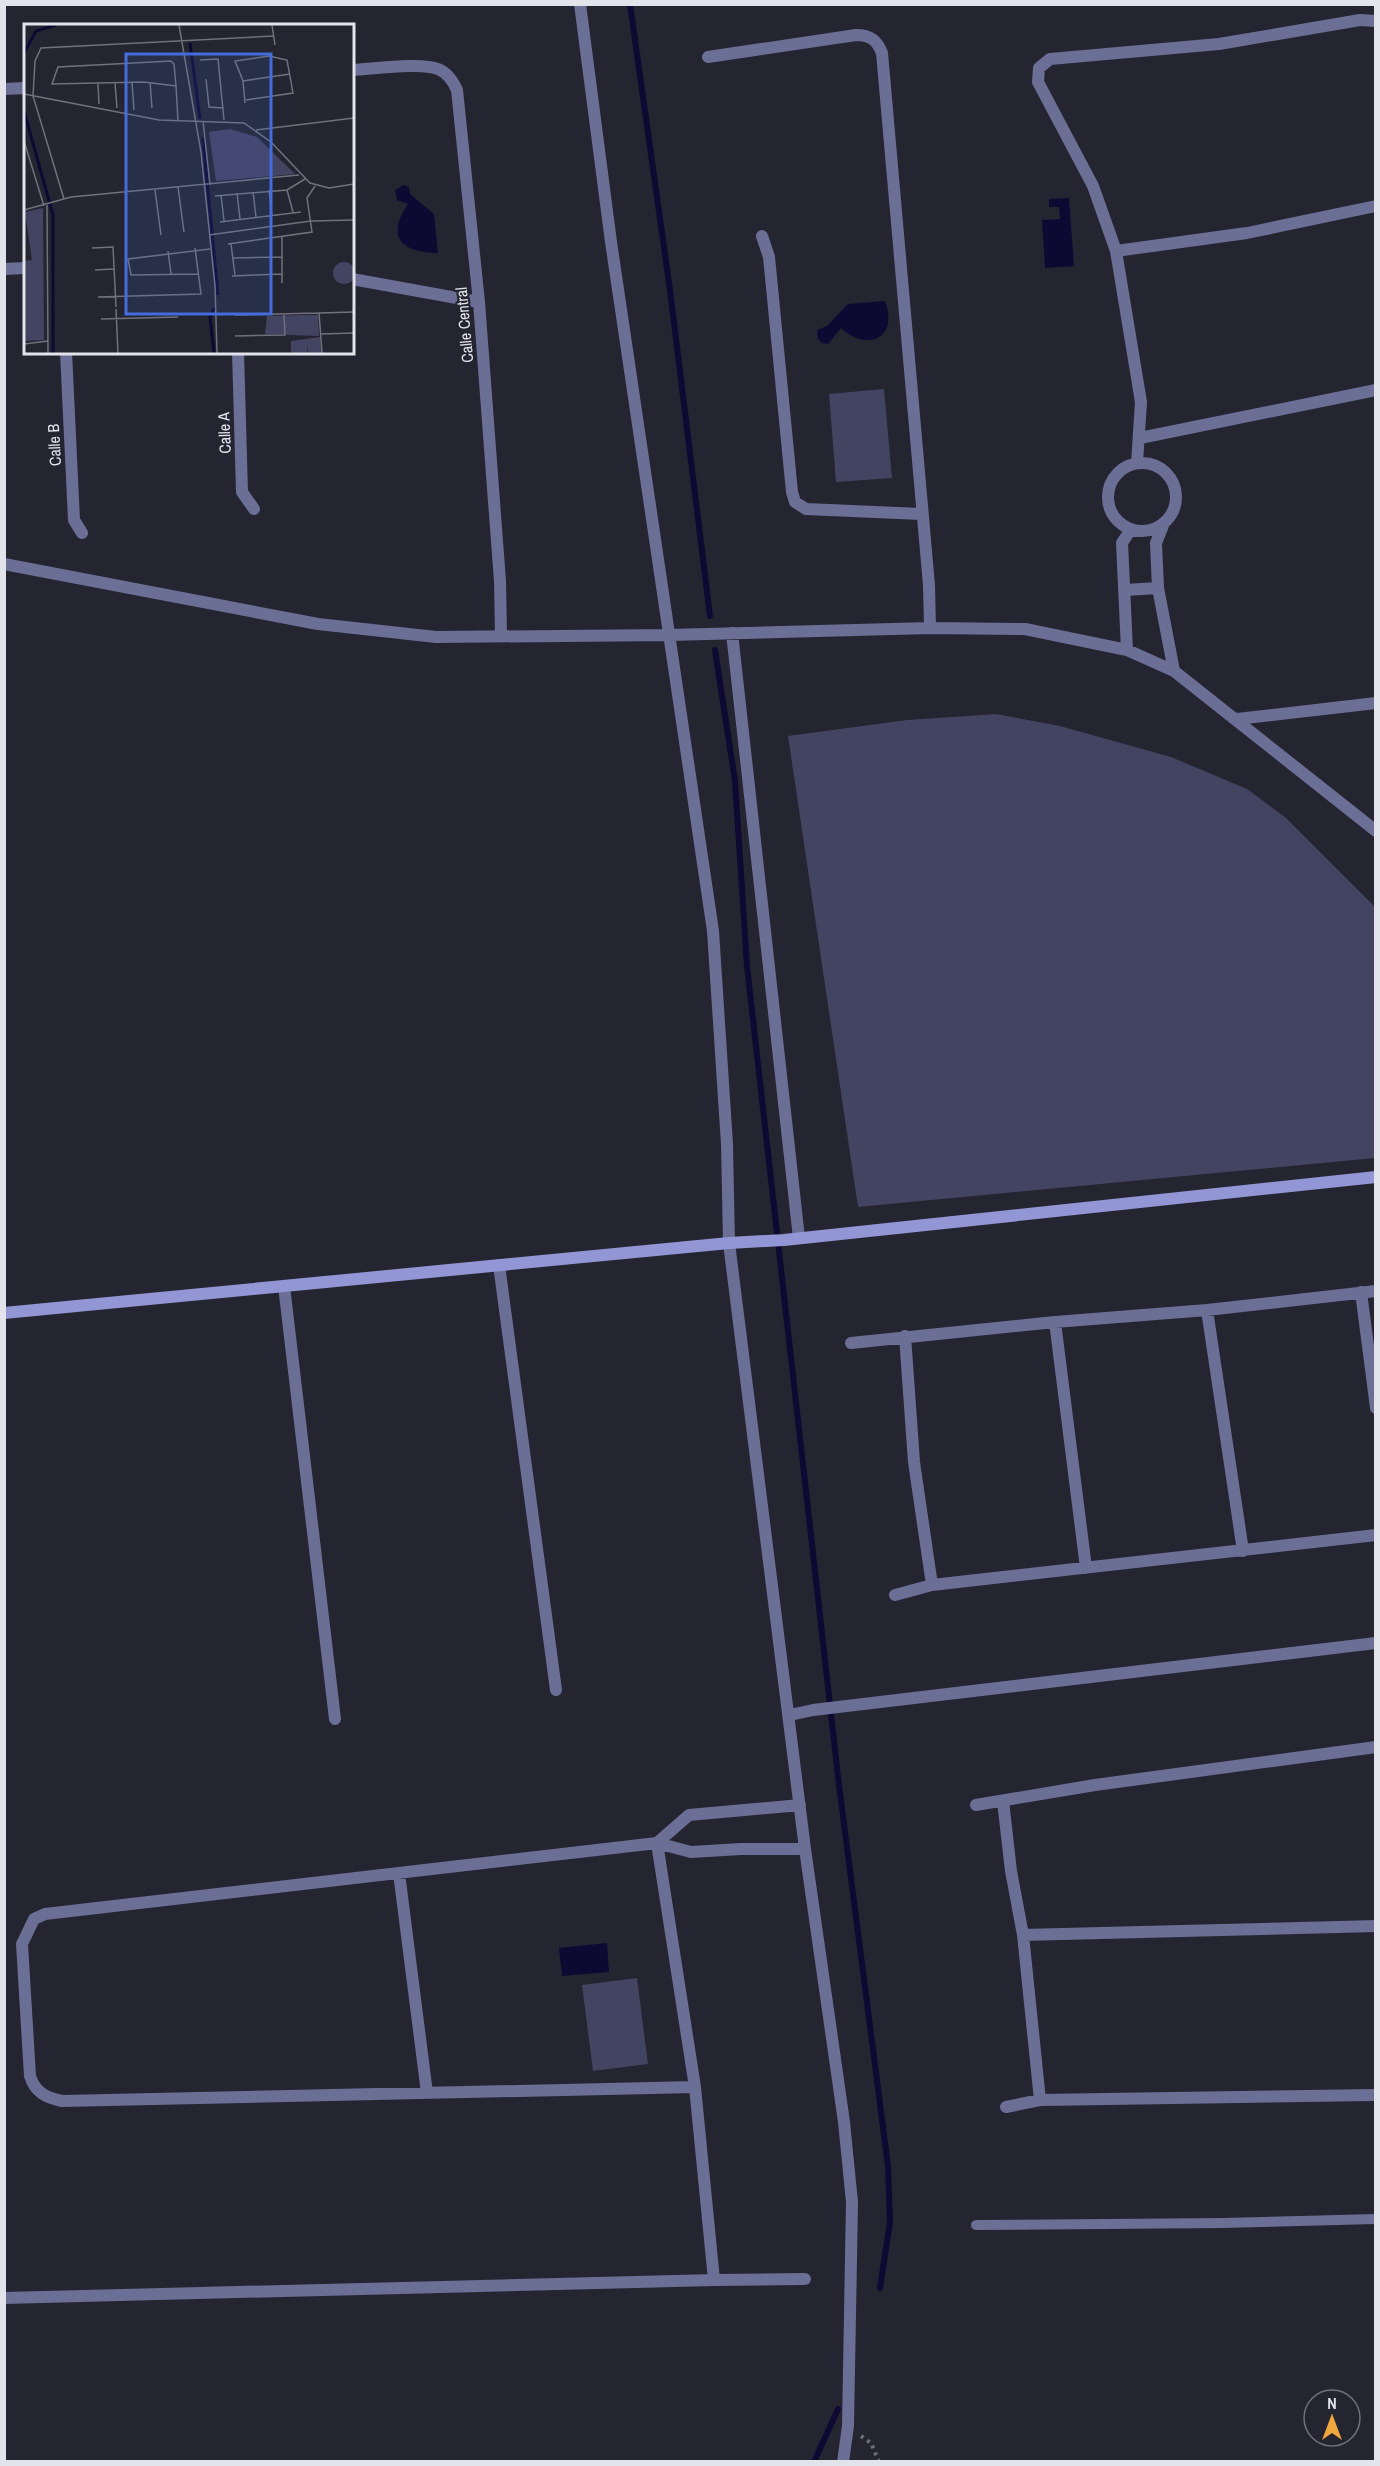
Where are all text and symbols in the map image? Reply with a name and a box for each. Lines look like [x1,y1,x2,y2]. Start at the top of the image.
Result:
inset map [24,24,354,354]
street label: Calle Central [450,286,478,364]
street label: Calle A [212,412,236,454]
street label: Calle B [42,423,66,467]
north arrow [1302,2388,1362,2448]
text: N [1327,2392,1337,2414]

